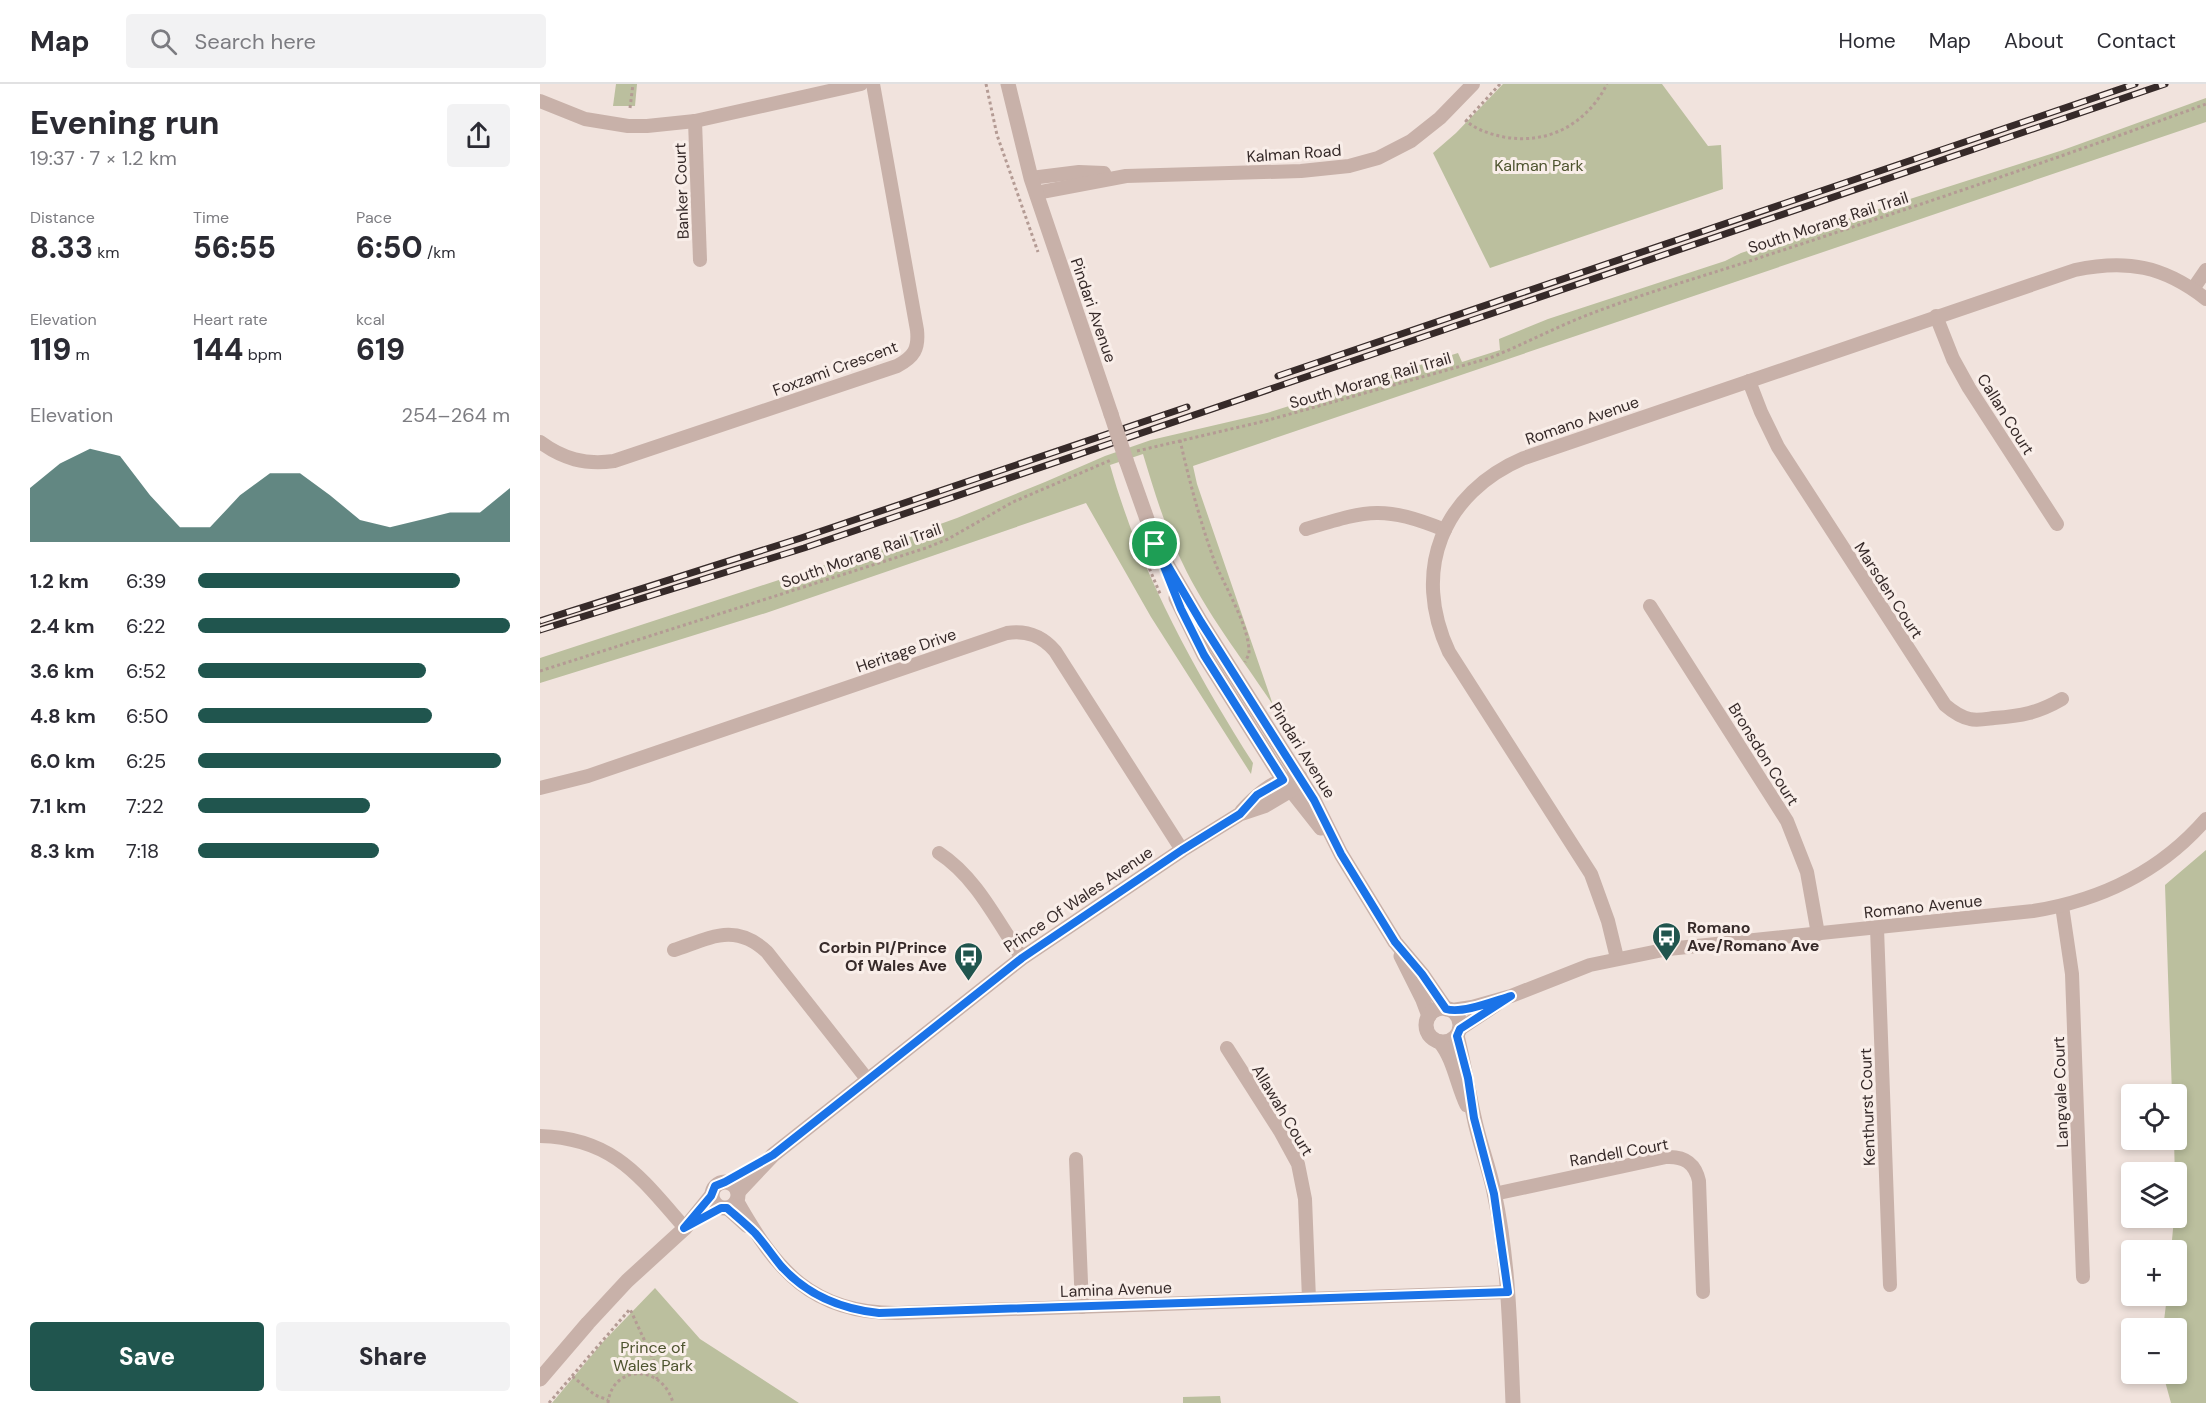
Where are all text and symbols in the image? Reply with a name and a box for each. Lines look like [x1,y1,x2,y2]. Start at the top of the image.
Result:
search box [126,14,546,68]
text: Map [30,23,90,60]
icon: search [147,25,180,58]
text: Search here [195,27,316,56]
text: Home [1838,27,1896,55]
text: Map [1929,27,1971,55]
text: About [2004,27,2064,55]
text: Contact [2097,27,2176,55]
text: Evening run [30,101,219,144]
button: share [447,104,510,167]
street label: Kalman Road [1246,140,1342,167]
street label: Banker Court [669,142,694,240]
text: 19:37 · 7 × 1.2 km [30,145,177,171]
park label: Kalman Park [1494,155,1584,176]
street label: South Morang Rail Trail [1745,187,1911,258]
text: Distance [30,207,95,228]
text: Time [193,207,229,228]
text: Pace [356,207,392,228]
text: 8.33 [30,228,93,267]
text: 56:55 [193,228,276,267]
text: 6:50 [356,228,423,267]
text: km [93,242,120,263]
text: /km [423,242,456,263]
street label: Pindari Avenue [1066,255,1121,365]
text: Elevation [30,309,97,330]
text: Heart rate [193,309,268,330]
text: kcal [356,309,385,330]
text: 119 [30,330,71,369]
text: 144 [193,330,243,369]
text: 619 [356,330,405,369]
street label: Foxzami Crescent [770,336,901,401]
text: m [71,344,90,365]
text: bpm [243,344,282,365]
street label: South Morang Rail Trail [1287,347,1453,414]
street label: Callan Court [1972,370,2039,459]
street label: Romano Avenue [1523,391,1642,450]
text: Elevation [30,402,113,428]
text: 254–264 m [401,402,510,428]
street label: South Morang Rail Trail [779,518,944,593]
pin [1129,518,1180,569]
icon: arrive [1138,527,1171,560]
street label: Marsden Court [1850,538,1928,643]
text: 1.2 km [30,568,89,594]
text: 6:39 [126,568,166,594]
text: 2.4 km [30,613,95,639]
text: 6:22 [126,613,166,639]
street label: Heritage Drive [853,624,959,677]
text: 3.6 km [30,658,94,684]
text: 6:52 [126,658,166,684]
street label: Pindari Avenue [1265,698,1340,802]
street label: Bronsdon Court [1724,699,1804,810]
text: 4.8 km [30,703,96,729]
text: 6:50 [126,703,168,729]
text: 6.0 km [30,748,95,774]
text: 6:25 [126,748,166,774]
text: 7.1 km [30,793,86,819]
text: 7:22 [126,793,164,819]
text: 8.3 km [30,838,95,864]
text: 7:18 [126,838,159,864]
street label: Prince Of Wales Avenue [1000,842,1157,957]
street label: Romano Avenue [1863,890,1983,923]
place label: Romano Ave/Romano Ave [1687,917,1819,956]
bus stop icon: Romano Ave/Romano Ave [1650,920,1682,962]
place label: Corbin Pl/Prince Of Wales Ave [819,937,947,976]
bus stop icon: Corbin Pl/Prince Of Wales Ave [952,940,984,982]
street label: Langvale Court [2048,1036,2073,1148]
street label: Kenthurst Court [1855,1048,1880,1166]
street label: Allawah Court [1247,1061,1318,1160]
map controls [2121,1084,2187,1384]
button: locate [2121,1084,2187,1150]
street label: Randell Court [1568,1133,1670,1172]
button: layers [2121,1162,2187,1228]
button: + [2121,1240,2187,1306]
street label: Lamina Avenue [1060,1277,1172,1302]
button: − [2121,1318,2187,1384]
button: Save [30,1322,264,1391]
button: Share [276,1322,510,1391]
park label: Prince of Wales Park [613,1337,693,1376]

